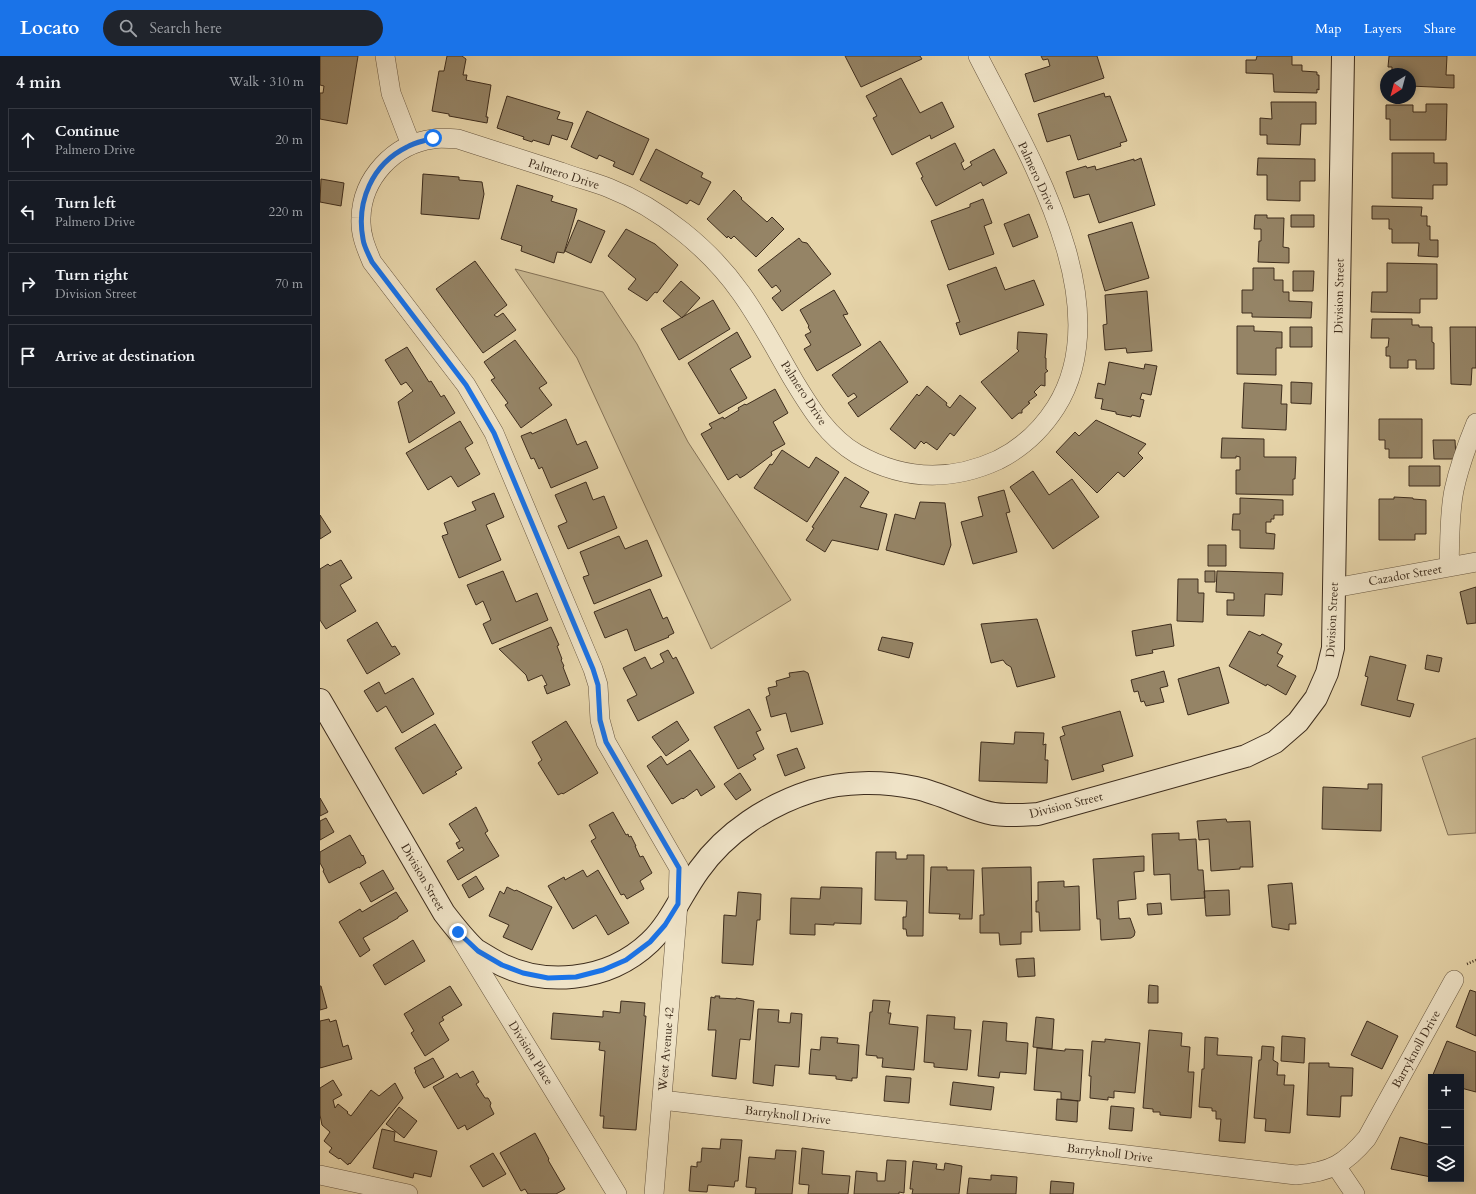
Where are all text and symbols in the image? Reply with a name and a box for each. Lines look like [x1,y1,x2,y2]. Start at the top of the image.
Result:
search box [103,10,383,46]
text: Locato [20,15,79,41]
icon: search [117,17,139,39]
text: Search here [149,18,222,38]
text: Map [1315,19,1342,38]
text: Layers [1364,19,1402,38]
text: Share [1424,19,1456,38]
north arrow [1380,68,1416,104]
text: 4 min [16,71,61,94]
text: Walk · 310 m [229,73,304,91]
text: Continue [55,121,120,141]
icon: ahead [17,129,39,151]
route start [424,129,442,147]
text: 20 m [275,131,303,149]
street label: Palmero Drive [1014,139,1060,213]
text: Palmero Drive [55,141,135,159]
street label: Palmero Drive [526,155,602,193]
text: Turn left [55,193,116,213]
icon: left [17,201,39,223]
text: 220 m [269,203,303,221]
text: Palmero Drive [55,213,135,231]
street label: Division Street [1330,258,1348,334]
text: Turn right [55,265,128,285]
icon: right [17,273,39,295]
text: 70 m [275,275,303,293]
text: Division Street [55,285,137,303]
icon: arrive [17,345,39,367]
text: Arrive at destination [55,346,195,366]
street label: Palmero Drive [777,358,831,428]
street label: Cazador Street [1367,561,1443,589]
street label: Division Street [1322,582,1342,658]
street label: Division Street [1028,788,1105,822]
street label: Division Street [397,840,449,914]
route end [449,923,467,941]
street label: West Avenue 42 [654,1006,678,1093]
street label: Barryknoll Drive [1388,1007,1444,1091]
street label: Division Place [505,1018,557,1088]
map controls [1428,1074,1464,1182]
button: + [1428,1074,1464,1110]
street label: Barryknoll Drive [744,1102,832,1128]
button: − [1428,1110,1464,1146]
street label: Barryknoll Drive [1066,1140,1154,1166]
button: layers [1428,1146,1464,1182]

